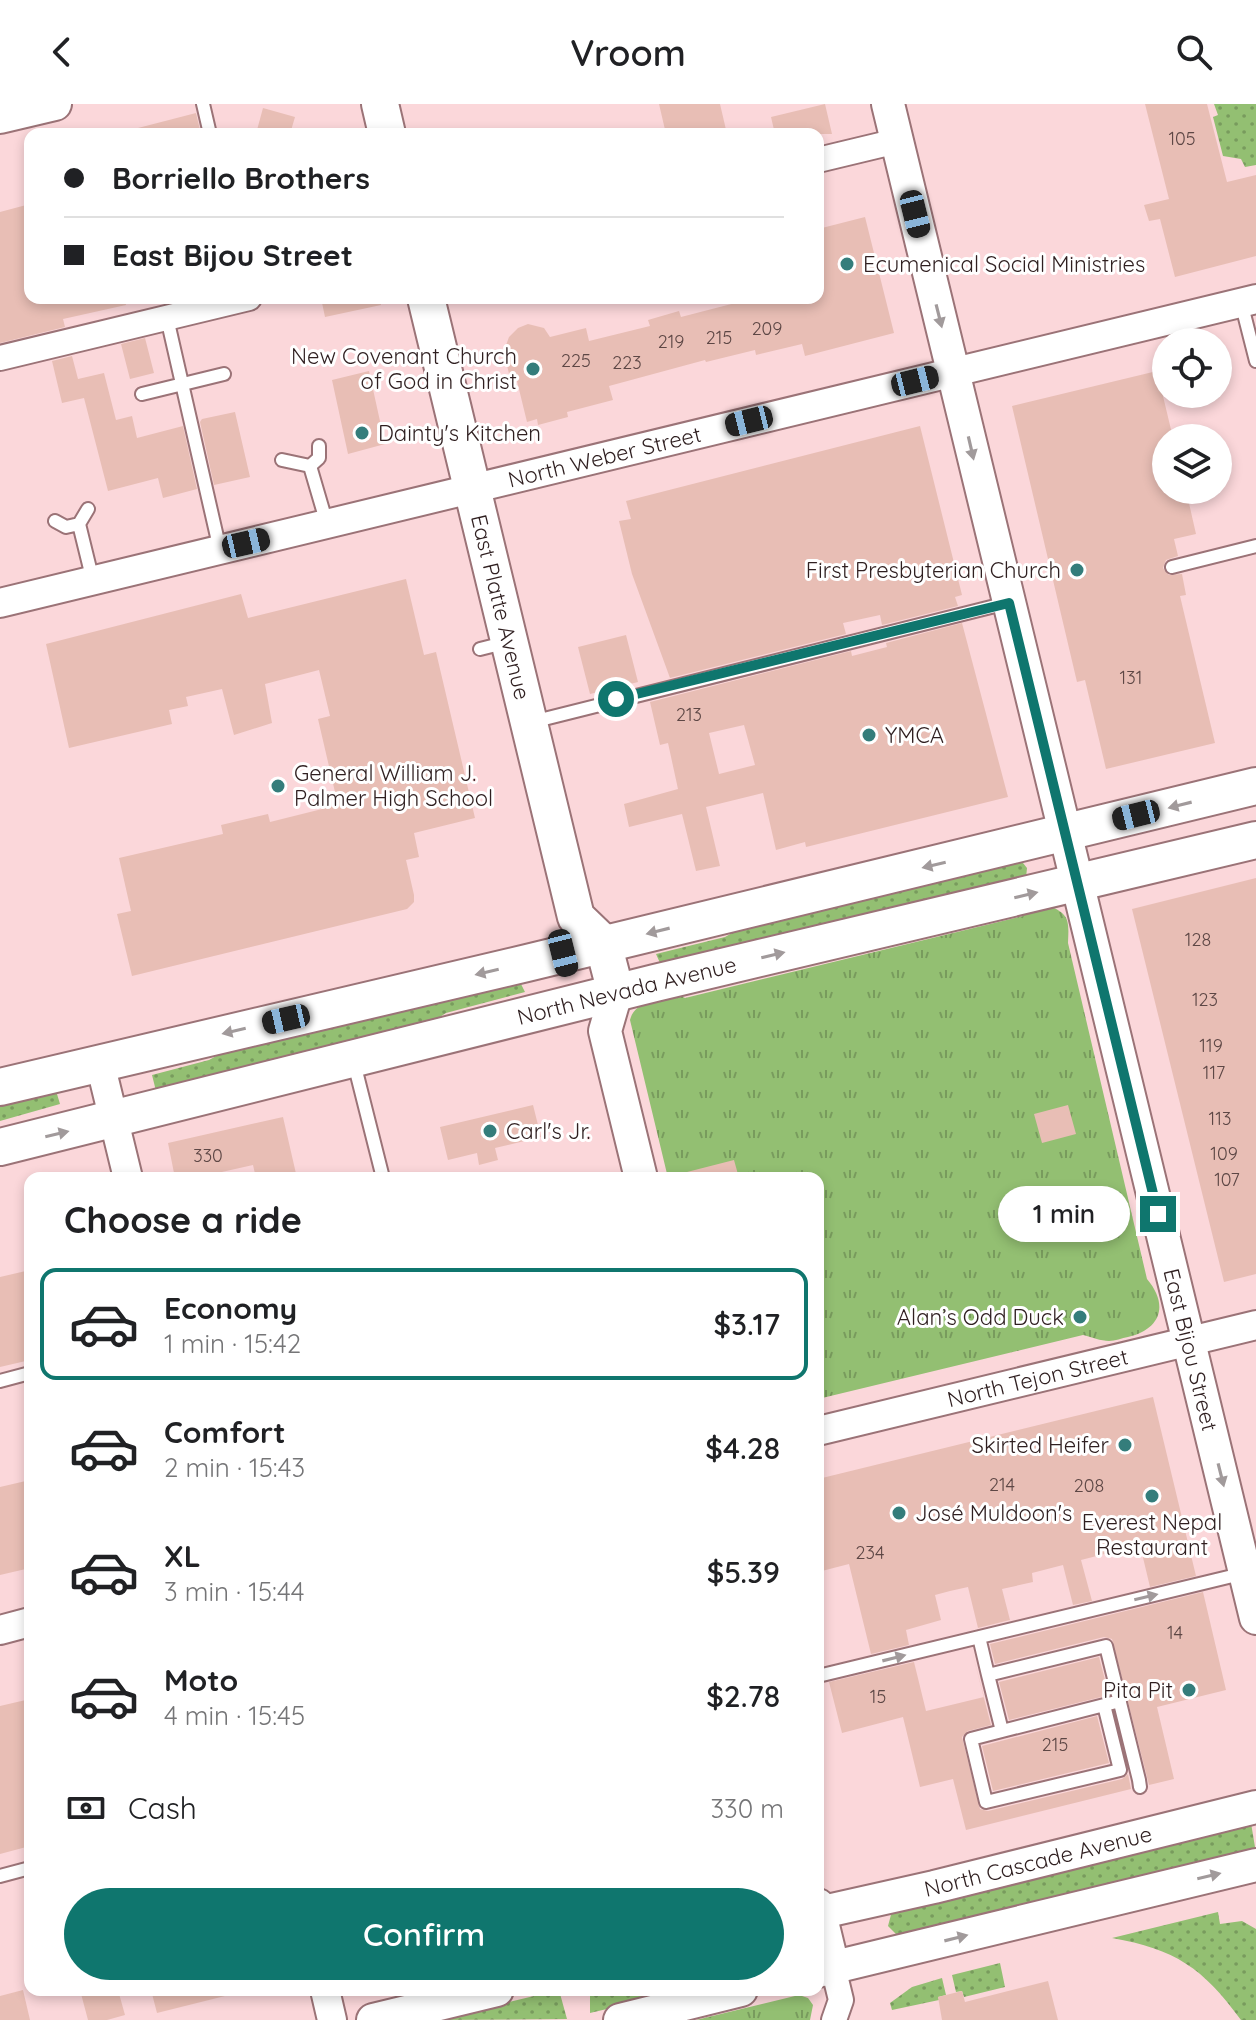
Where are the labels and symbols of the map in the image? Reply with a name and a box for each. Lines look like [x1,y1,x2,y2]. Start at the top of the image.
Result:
house number: 105 [1168,127,1196,150]
car [898,188,932,240]
place label: Ecumenical Social Ministries [863,250,1145,278]
marker: Ecumenical Social Ministries [838,255,856,273]
one-way arrow [934,303,946,328]
house number: 209 [752,317,782,340]
house number: 215 [706,326,732,349]
house number: 219 [658,330,684,353]
place label: New Covenant Church of God in Christ [291,342,517,395]
house number: 225 [561,349,591,372]
house number: 223 [612,351,642,374]
marker: New Covenant Church of God in Christ [524,360,542,378]
car [889,364,941,398]
car [723,404,775,438]
place label: Dainty's Kitchen [378,419,541,447]
street label: North Weber Street [505,420,704,494]
marker: Dainty's Kitchen [353,424,371,442]
one-way arrow [965,435,978,460]
street label: East Platte Avenue [465,512,537,703]
car [220,526,272,560]
place label: First Presbyterian Church [806,556,1061,584]
marker: First Presbyterian Church [1068,561,1086,579]
house number: 131 [1120,666,1142,689]
route start [598,681,634,717]
house number: 213 [676,703,702,726]
place label: YMCA [885,721,944,749]
marker: YMCA [860,726,878,744]
place label: General William J. Palmer High School [294,759,493,812]
marker: General William J. Palmer High School [269,777,287,795]
car [1110,798,1162,832]
one-way arrow [1168,799,1193,811]
one-way arrow [922,859,947,871]
one-way arrow [1014,888,1039,901]
one-way arrow [645,925,670,938]
car [546,927,580,979]
house number: 128 [1185,928,1211,951]
one-way arrow [761,948,786,961]
street label: North Nevada Avenue [514,950,739,1031]
one-way arrow [475,966,500,979]
house number: 123 [1192,988,1218,1011]
car [260,1002,312,1036]
one-way arrow [222,1026,247,1038]
house number: 119 [1199,1034,1223,1057]
house number: 117 [1203,1061,1225,1084]
house number: 113 [1209,1107,1231,1130]
place label: Carl's Jr. [506,1117,591,1145]
marker: Carl's Jr. [481,1122,499,1140]
one-way arrow [45,1127,70,1139]
house number: 109 [1210,1142,1238,1165]
house number: 330 [193,1144,223,1167]
house number: 107 [1214,1168,1240,1191]
callout: 1 min [998,1186,1130,1242]
route end [1140,1196,1176,1232]
street label: East Bijou Street [1158,1265,1224,1434]
place label: Alan’s Odd Duck [897,1303,1064,1331]
marker: Alan’s Odd Duck [1071,1308,1089,1326]
street label: North Tejon Street [944,1342,1131,1413]
place label: Skirted Heifer [972,1431,1110,1459]
marker: Skirted Heifer [1116,1436,1134,1454]
one-way arrow [1216,1463,1228,1488]
house number: 214 [989,1473,1015,1496]
house number: 208 [1074,1474,1104,1497]
marker: Everest Nepal Restaurant [1143,1487,1161,1505]
place label: José Muldoon's [915,1499,1072,1527]
marker: José Muldoon's [890,1504,908,1522]
place label: Everest Nepal Restaurant [1082,1508,1222,1561]
house number: 234 [856,1541,884,1564]
one-way arrow [1134,1590,1159,1602]
house number: 14 [1167,1621,1183,1644]
one-way arrow [881,1652,906,1664]
place label: Pita Pit [1103,1676,1173,1704]
marker: Pita Pit [1180,1681,1198,1699]
house number: 15 [870,1685,886,1708]
house number: 215 [1042,1733,1068,1756]
street label: North Cascade Avenue [921,1819,1155,1903]
one-way arrow [1196,1869,1221,1882]
one-way arrow [944,1932,969,1944]

